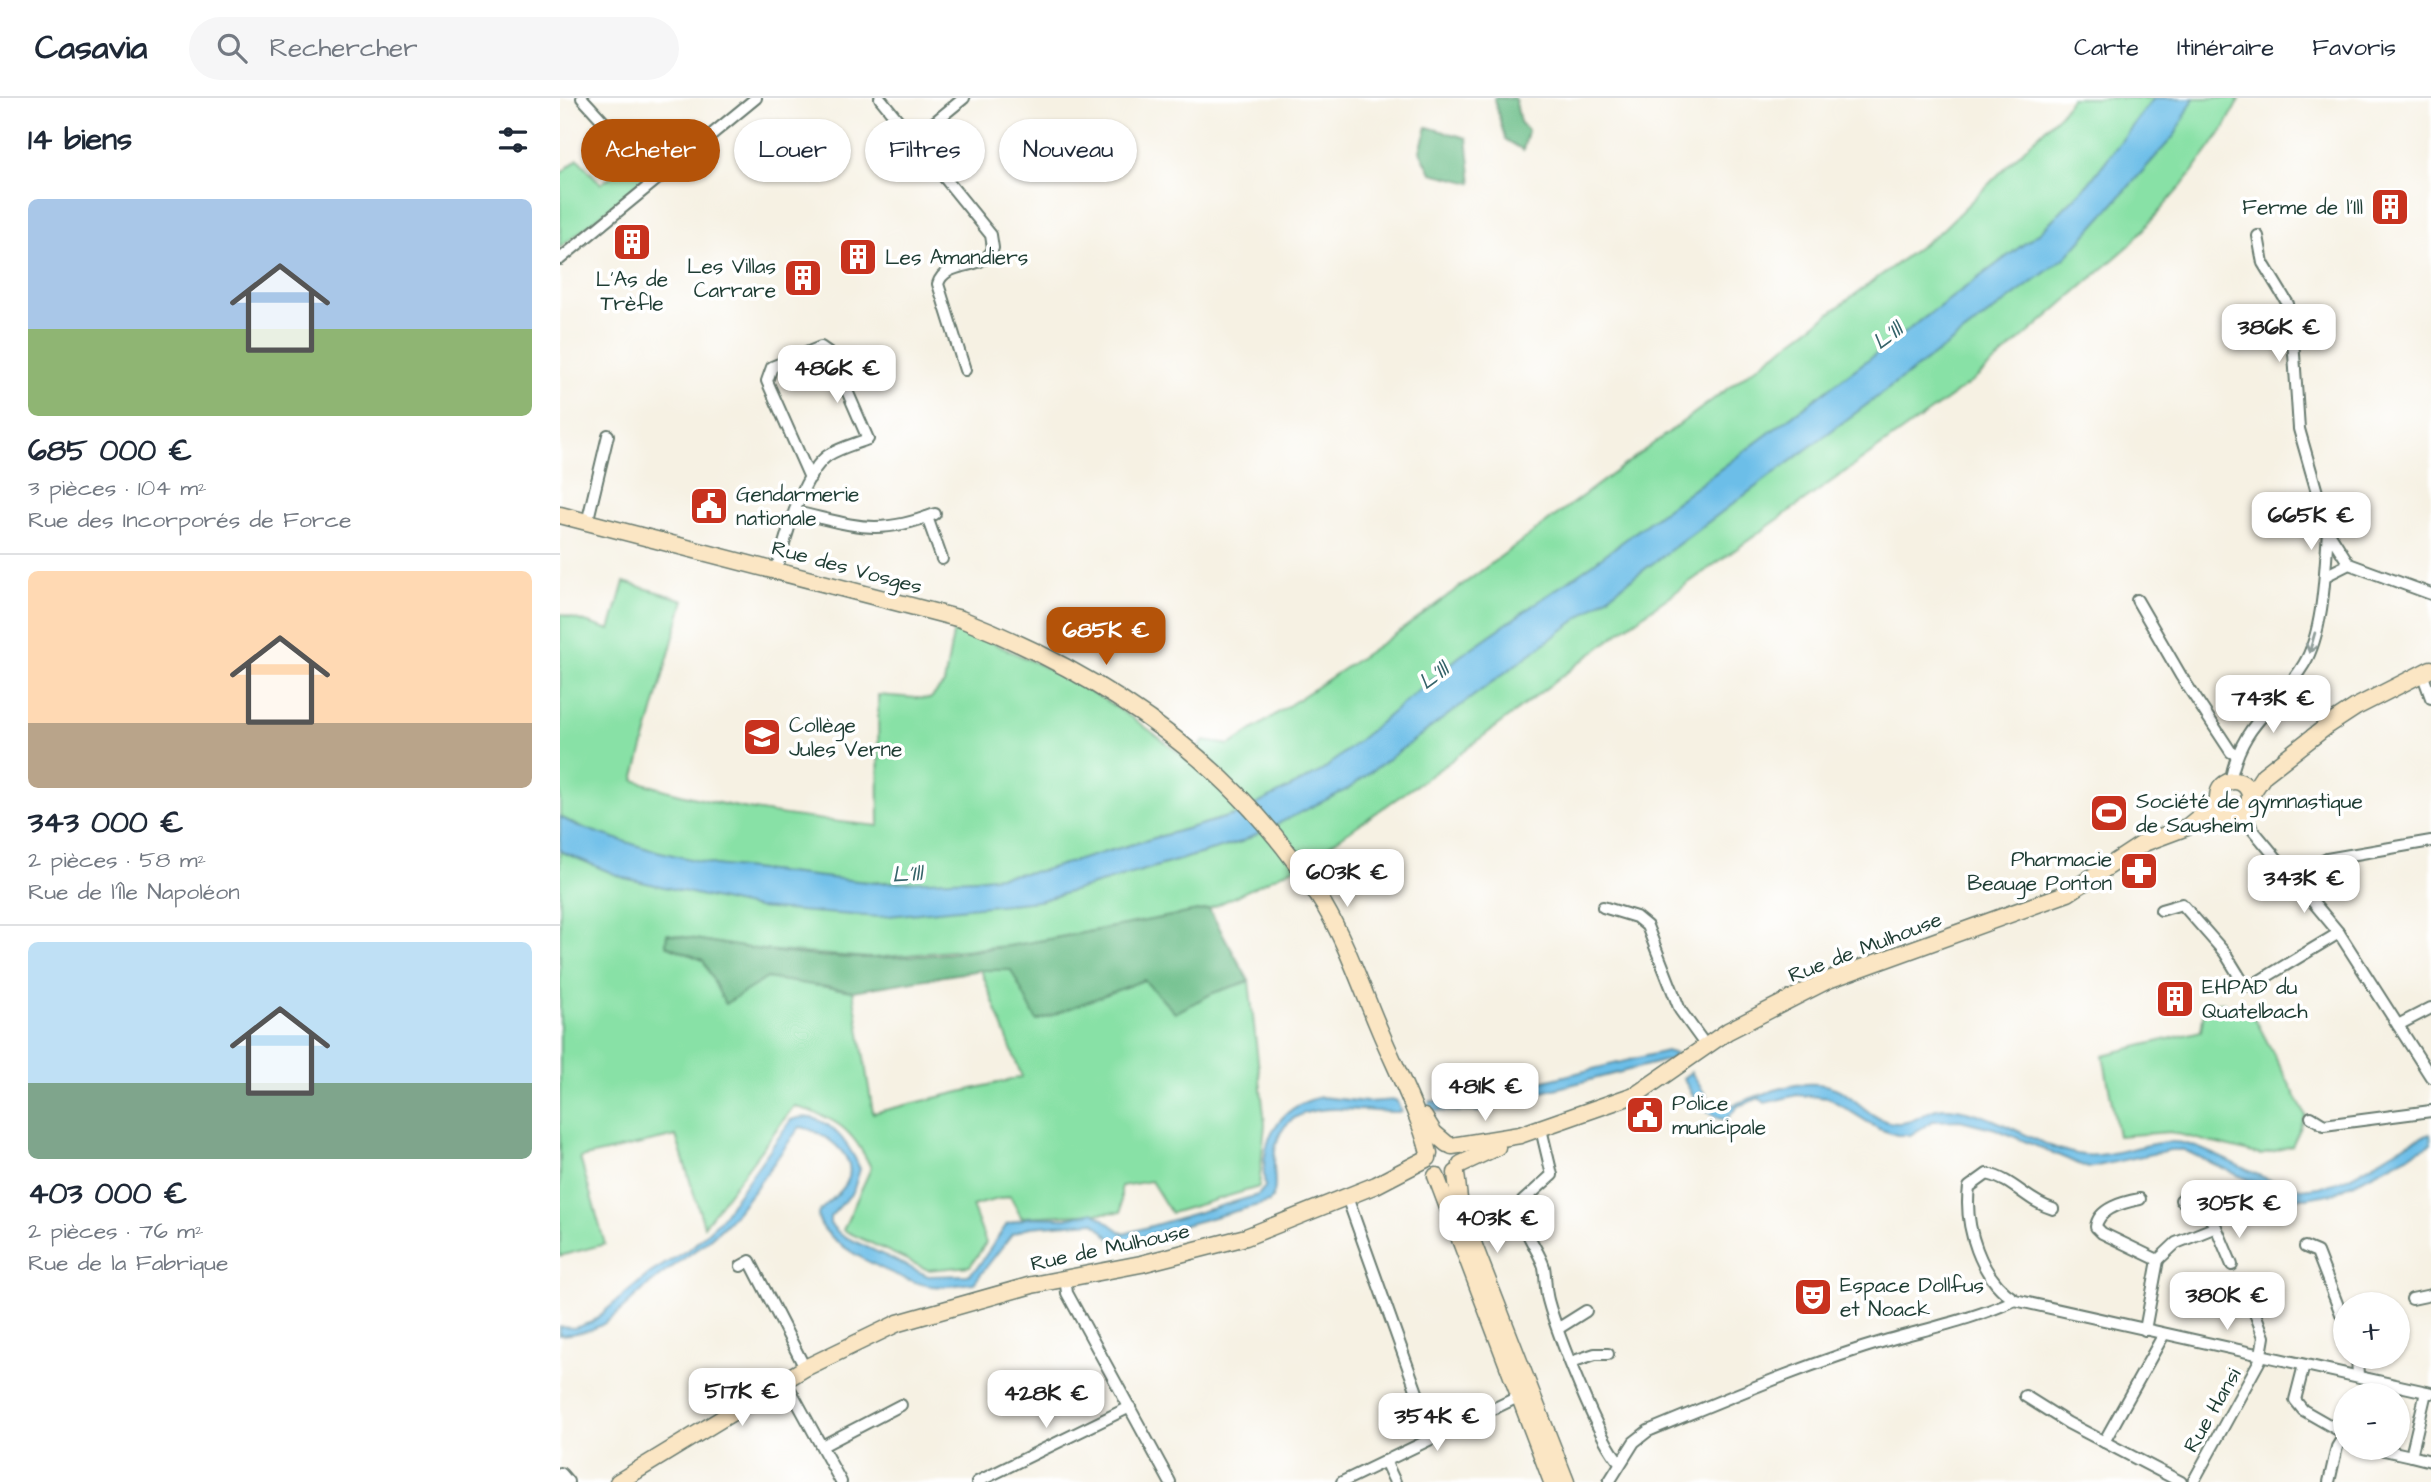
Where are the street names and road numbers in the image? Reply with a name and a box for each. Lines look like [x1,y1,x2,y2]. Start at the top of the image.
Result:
street label: Rue des Vosges [768,533,925,603]
street label: Rue de Mulhouse [1784,905,1946,990]
street label: Rue de Mulhouse [1028,1216,1192,1279]
street label: Rue Hansi [2177,1363,2248,1458]

